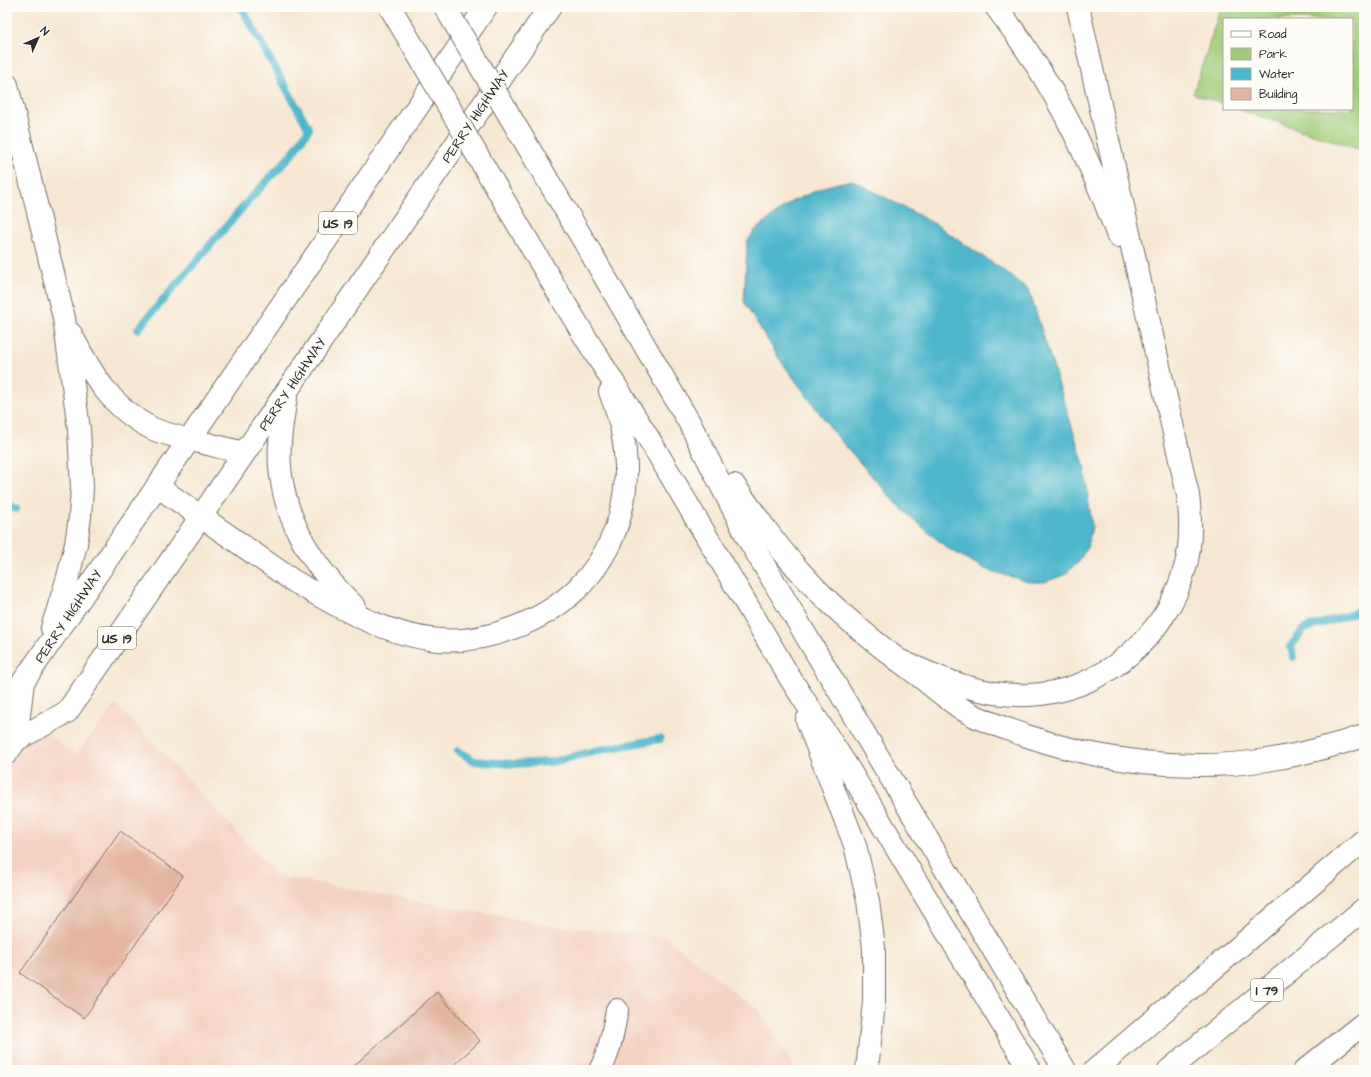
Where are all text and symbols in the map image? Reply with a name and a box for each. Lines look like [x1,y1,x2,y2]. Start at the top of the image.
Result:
north arrow [18,18,58,58]
legend [1223,18,1353,110]
text: N [37,24,53,39]
text: Road [1259,26,1287,43]
text: Park [1259,46,1287,63]
street label: PERRY HIGHWAY [437,66,515,167]
text: Water [1259,66,1295,83]
text: Building [1259,86,1297,104]
road number: US 19 [319,212,357,234]
street label: PERRY HIGHWAY [254,334,332,435]
street label: PERRY HIGHWAY [30,566,108,667]
road number: US 19 [98,627,136,649]
road number: I 79 [1251,979,1283,1001]

